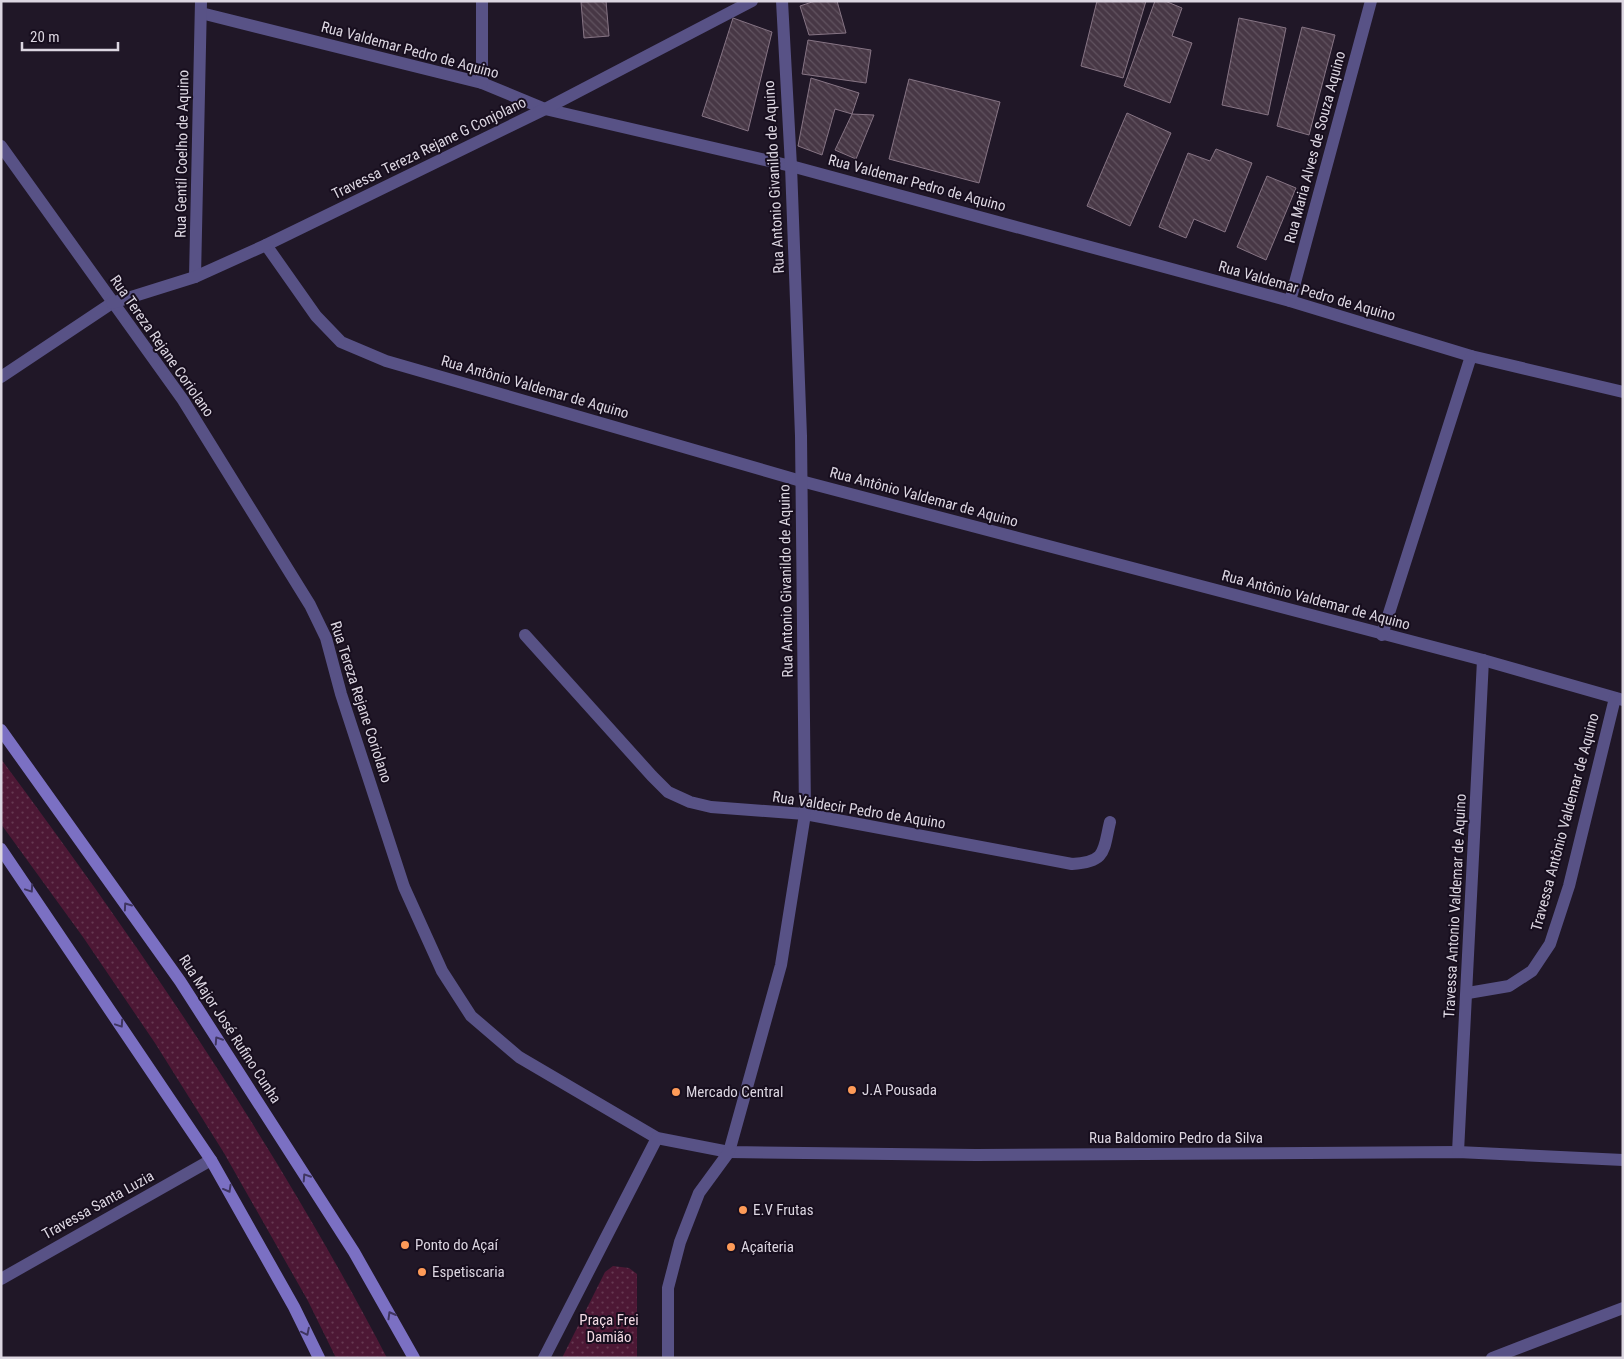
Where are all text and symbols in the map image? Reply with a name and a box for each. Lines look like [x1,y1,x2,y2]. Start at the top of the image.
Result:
street label: Rua Valdemar Pedro de Aquino [319,18,501,82]
scale bar [22,20,119,52]
text: 20 m [30,28,60,46]
street label: Rua Maria Alves de Souza Aquino [1281,49,1349,245]
street label: Rua Gentil Coelho de Aquino [172,70,192,238]
street label: Rua Antonio Givanildo de Aquino [760,80,788,274]
street label: Travessa Tereza Rejane G Conjolano [329,93,529,203]
street label: Rua Valdemar Pedro de Aquino [826,151,1008,215]
street label: Rua Valdemar Pedro de Aquino [1216,257,1398,325]
street label: Rua Tereza Rejane Coriolano [106,272,218,420]
street label: Rua Antônio Valdemar de Aquino [439,352,631,422]
street label: Rua Antônio Valdemar de Aquino [828,463,1020,531]
street label: Rua Antonio Givanildo de Aquino [775,484,797,678]
street label: Rua Antônio Valdemar de Aquino [1220,566,1412,634]
street label: Rua Tereza Rejane Coriolano [326,619,396,785]
street label: Travessa Antônio Valdemar de Aquino [1527,711,1603,933]
street label: Rua Valdecir Pedro de Aquino [771,787,947,833]
street label: Travessa Antonio Valdemar de Aquino [1440,793,1470,1019]
one-way arrow [24,883,33,892]
one-way arrow [124,903,132,912]
street label: Rua Major José Rufino Cunha [175,951,285,1107]
one-way arrow [114,1018,123,1027]
one-way arrow [215,1036,224,1046]
place label: J.A Pousada [862,1081,937,1099]
place label: Mercado Central [686,1083,783,1101]
marker: J.A Pousada [846,1084,858,1096]
marker: Mercado Central [670,1086,682,1098]
street label: Rua Baldomiro Pedro da Silva [1089,1129,1263,1147]
street label: Travessa Santa Luzia [39,1167,157,1243]
one-way arrow [303,1173,312,1182]
one-way arrow [221,1184,231,1193]
place label: E.V Frutas [753,1201,814,1219]
marker: E.V Frutas [737,1204,749,1216]
place label: Ponto do Açaí [415,1236,499,1254]
place label: Açaíteria [741,1238,794,1256]
marker: Ponto do Açaí [399,1239,411,1251]
marker: Açaíteria [725,1241,737,1253]
place label: Espetiscaria [432,1263,505,1281]
marker: Espetiscaria [416,1266,428,1278]
one-way arrow [388,1311,398,1320]
park label: Praça Frei Damião [579,1311,639,1346]
one-way arrow [300,1327,310,1336]

